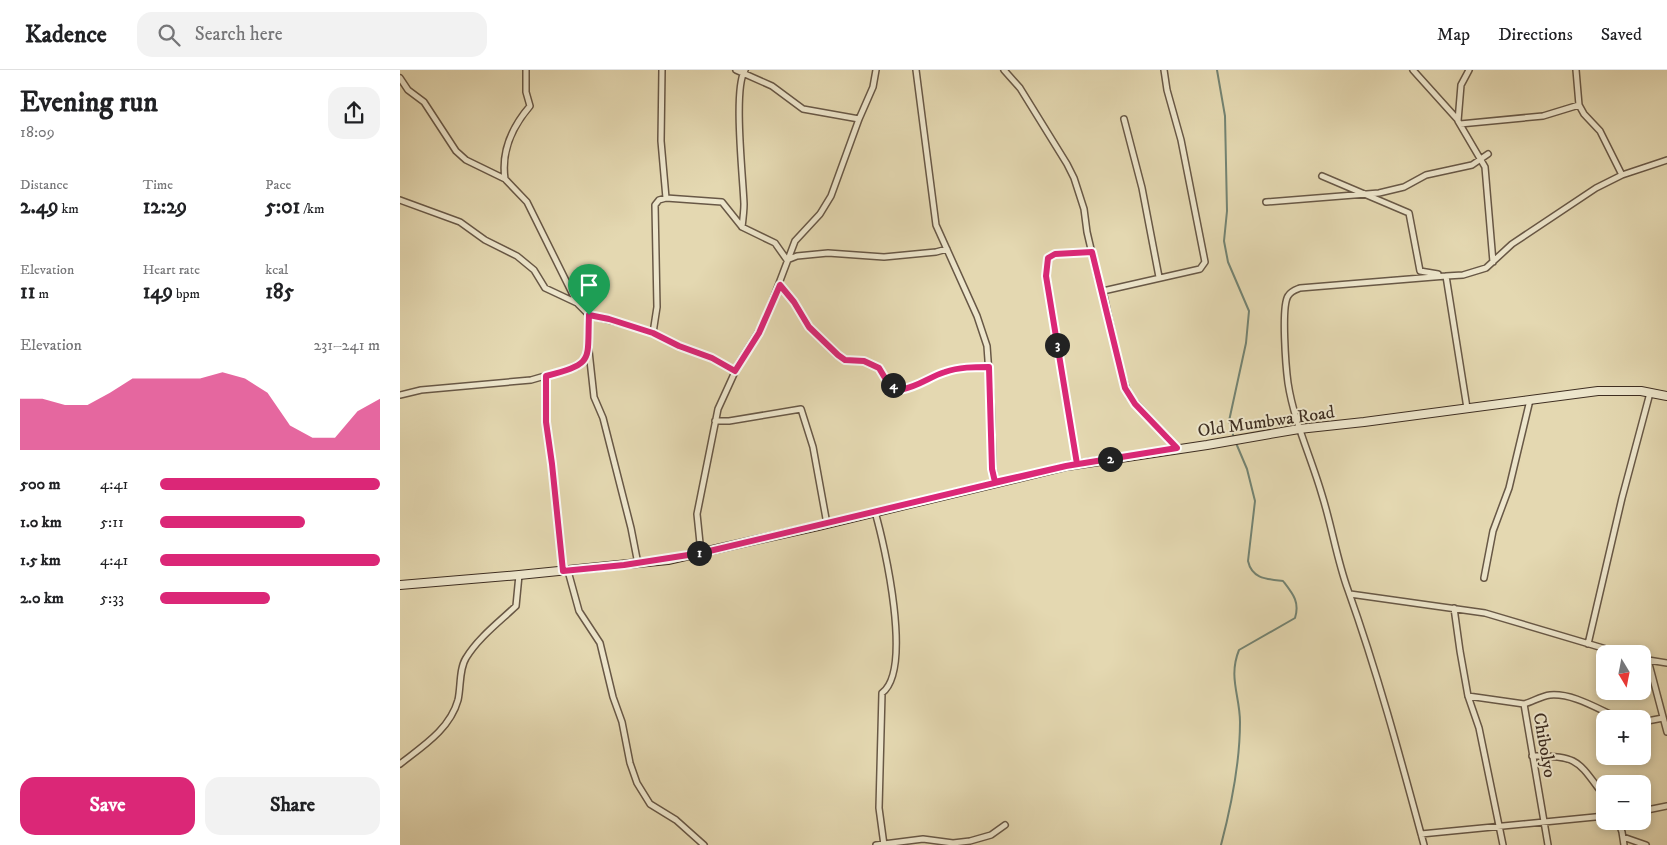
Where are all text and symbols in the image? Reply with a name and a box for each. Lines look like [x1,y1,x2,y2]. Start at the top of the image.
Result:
search box [137,12,487,57]
text: Kadence [25,20,107,50]
icon: search [155,21,183,49]
text: Search here [195,23,283,46]
text: Map [1437,24,1470,46]
text: Directions [1498,24,1573,46]
text: Saved [1601,24,1642,46]
text: Evening run [20,85,158,120]
button: share [328,87,380,139]
text: 18:09 [20,122,55,142]
text: Distance [20,176,68,194]
text: Time [143,176,173,194]
text: Pace [265,176,291,194]
text: 2.49 [20,194,58,220]
text: 12:29 [143,194,187,220]
text: 5:01 [265,194,300,220]
text: km [58,200,79,218]
text: /km [300,200,324,218]
text: Elevation [20,261,74,279]
text: Heart rate [143,261,200,279]
text: kcal [265,261,288,279]
pin [568,264,610,315]
icon: arrive [575,271,603,299]
text: 11 [20,279,35,305]
text: 149 [143,279,173,305]
text: 185 [265,279,294,305]
text: m [35,285,49,303]
text: bpm [173,285,200,303]
pin: 3 [1044,332,1070,358]
text: Elevation [20,335,82,355]
text: 231–241 m [313,335,380,355]
text: 3 [1055,336,1060,354]
pin: 4 [880,372,906,398]
text: 4 [889,376,898,394]
street label: Old Mumbwa Road [1196,402,1336,442]
pin: 2 [1098,446,1122,472]
text: 2 [1107,450,1114,468]
text: 500 m [20,474,61,494]
text: 4:41 [100,474,128,494]
text: 1.0 km [20,512,62,532]
text: 5:11 [100,512,124,532]
pin: 1 [686,540,712,566]
text: 1 [697,544,702,562]
text: 1.5 km [20,550,61,570]
text: 4:41 [100,550,128,570]
text: 2.0 km [20,588,64,608]
text: 5:33 [100,588,124,608]
north arrow [1596,645,1651,700]
map controls [1596,645,1651,830]
button: + [1596,710,1651,765]
street label: Chibolyo [1527,711,1561,780]
button: − [1596,775,1651,830]
button: Save [20,777,195,835]
button: Share [205,777,380,835]

